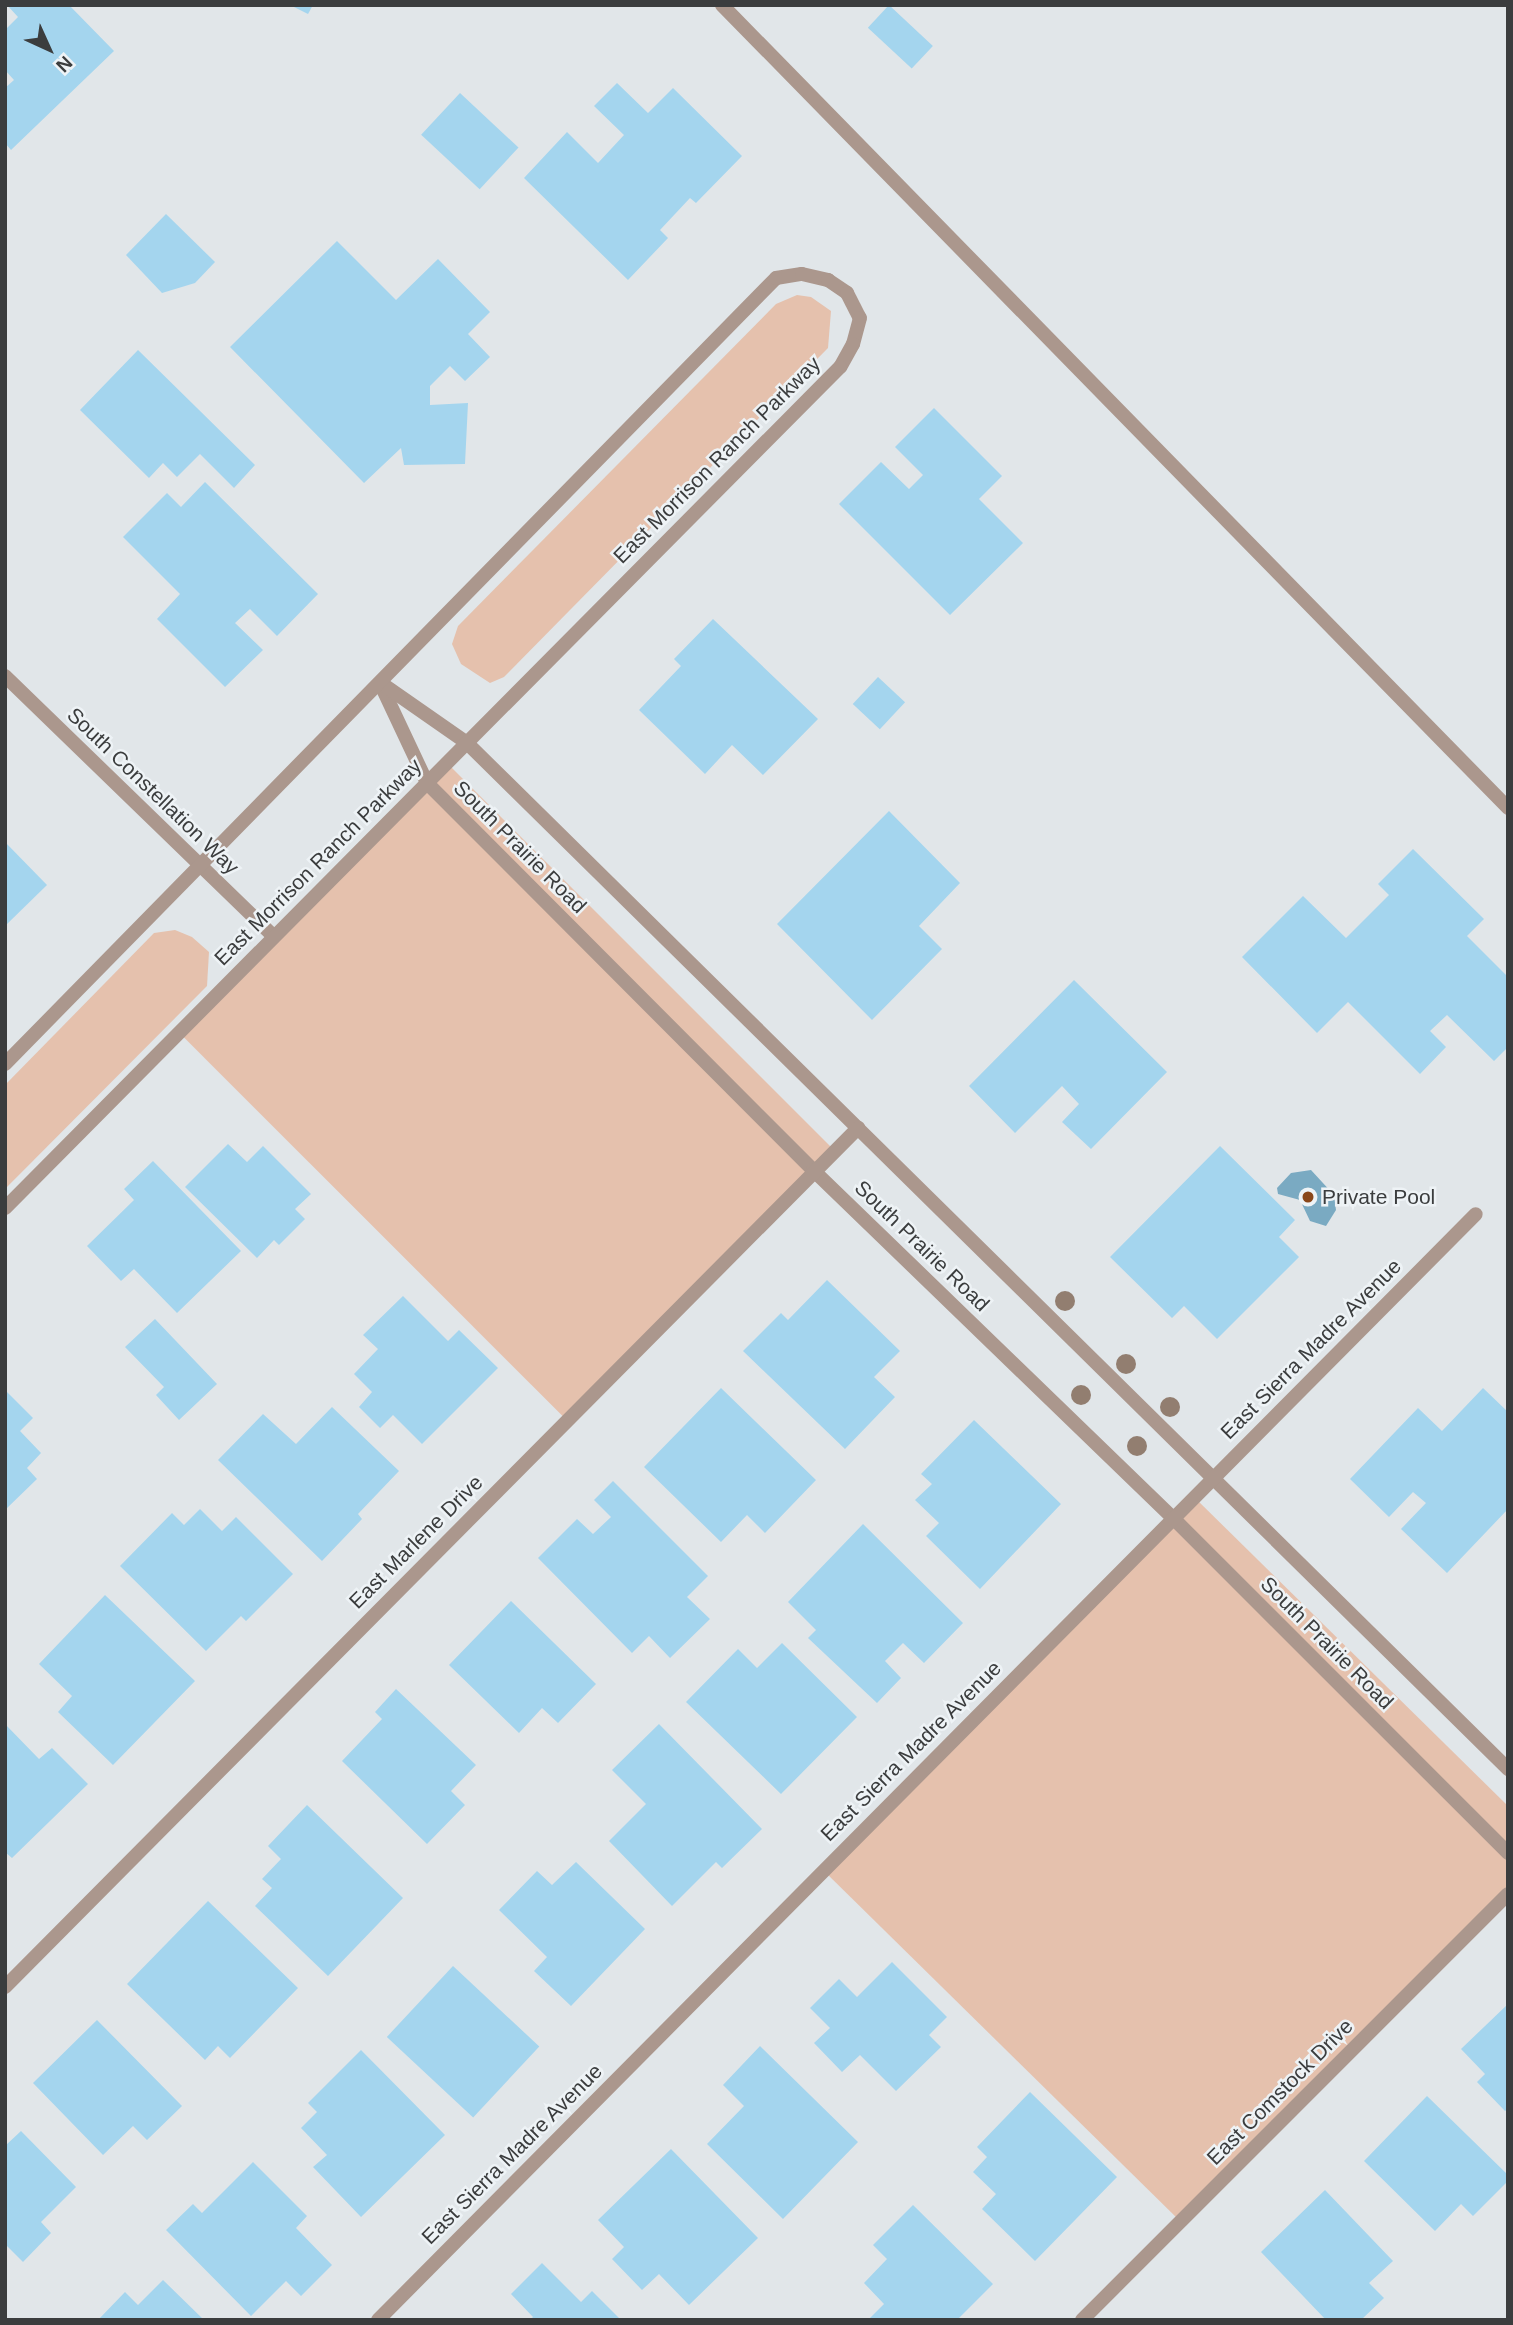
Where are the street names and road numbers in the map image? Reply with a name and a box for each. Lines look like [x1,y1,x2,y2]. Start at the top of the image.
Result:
street label: East Morrison Ranch Parkway [608,351,826,569]
street label: South Constellation Way [62,702,244,880]
street label: East Morrison Ranch Parkway [209,753,427,971]
street label: South Prairie Road [448,775,592,919]
street label: South Prairie Road [849,1175,995,1317]
street label: East Sierra Madre Avenue [1215,1253,1407,1445]
street label: East Marlene Drive [344,1470,488,1614]
street label: South Prairie Road [1255,1571,1399,1715]
street label: East Sierra Madre Avenue [815,1655,1007,1847]
street label: East Comstock Drive [1202,2014,1358,2170]
street label: East Sierra Madre Avenue [416,2058,608,2250]

